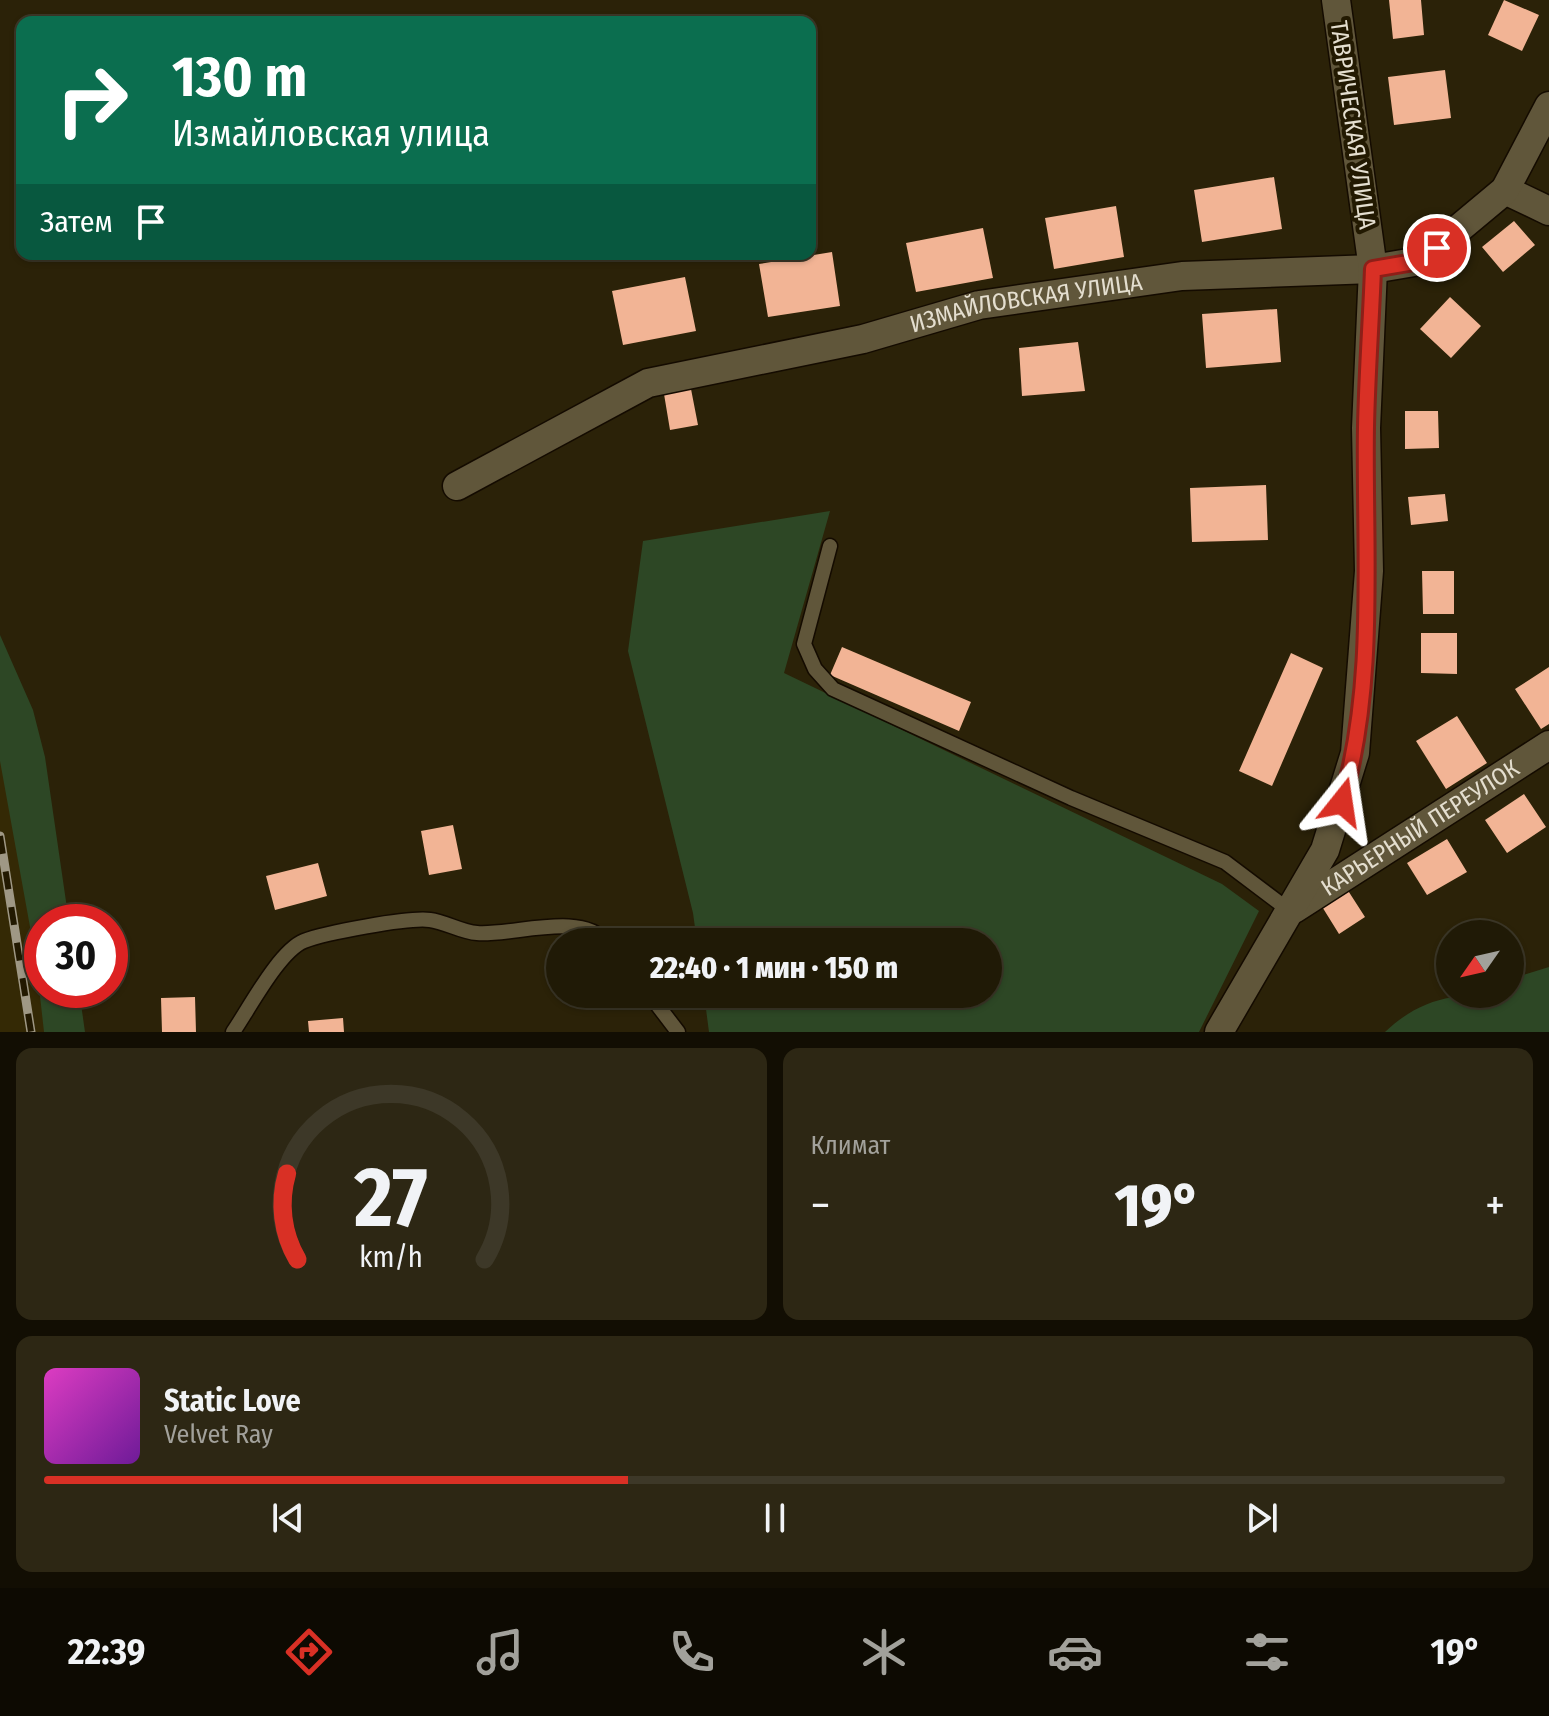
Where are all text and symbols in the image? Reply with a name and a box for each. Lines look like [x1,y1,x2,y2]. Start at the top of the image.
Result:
street label: ТАВРИЧЕСКАЯ УЛИЦА [1325,19,1382,231]
text: 130 m [172,44,307,111]
icon: right [40,48,144,152]
text: Измайловская улица [172,112,490,156]
icon: arrive [129,200,173,244]
text: Затем [40,204,113,240]
pin [1403,214,1471,282]
icon: arrive [1415,226,1459,270]
street label: ИЗМАЙЛОВСКАЯ УЛИЦА [907,268,1144,339]
street label: КАРЬЕРНЫЙ ПЕРЕУЛОК [1316,754,1524,902]
position arrow [1300,760,1384,844]
speed limit sign: 30 [24,904,128,1008]
north arrow [1436,920,1524,1008]
map controls [1436,920,1524,1008]
text: 22:40 · 1 мин · 150 m [650,950,898,986]
text: Климат [811,1130,890,1161]
text: 27 [353,1148,428,1248]
text: 19° [1115,1170,1201,1242]
text: − [811,1179,830,1232]
text: + [1485,1179,1505,1232]
text: km/h [359,1240,423,1275]
text: Static Love [164,1383,301,1419]
text: Velvet Ray [164,1419,273,1450]
icon: previous [266,1496,310,1540]
icon: pause [753,1496,797,1540]
icon: next [1240,1496,1284,1540]
icon: directions [281,1624,337,1680]
icon: music [472,1624,528,1680]
icon: phone [664,1624,720,1680]
icon: climate [856,1624,912,1680]
icon: car [1047,1624,1103,1680]
icon: filters [1239,1624,1295,1680]
text: 22:39 [68,1630,145,1674]
text: 19° [1430,1630,1481,1674]

